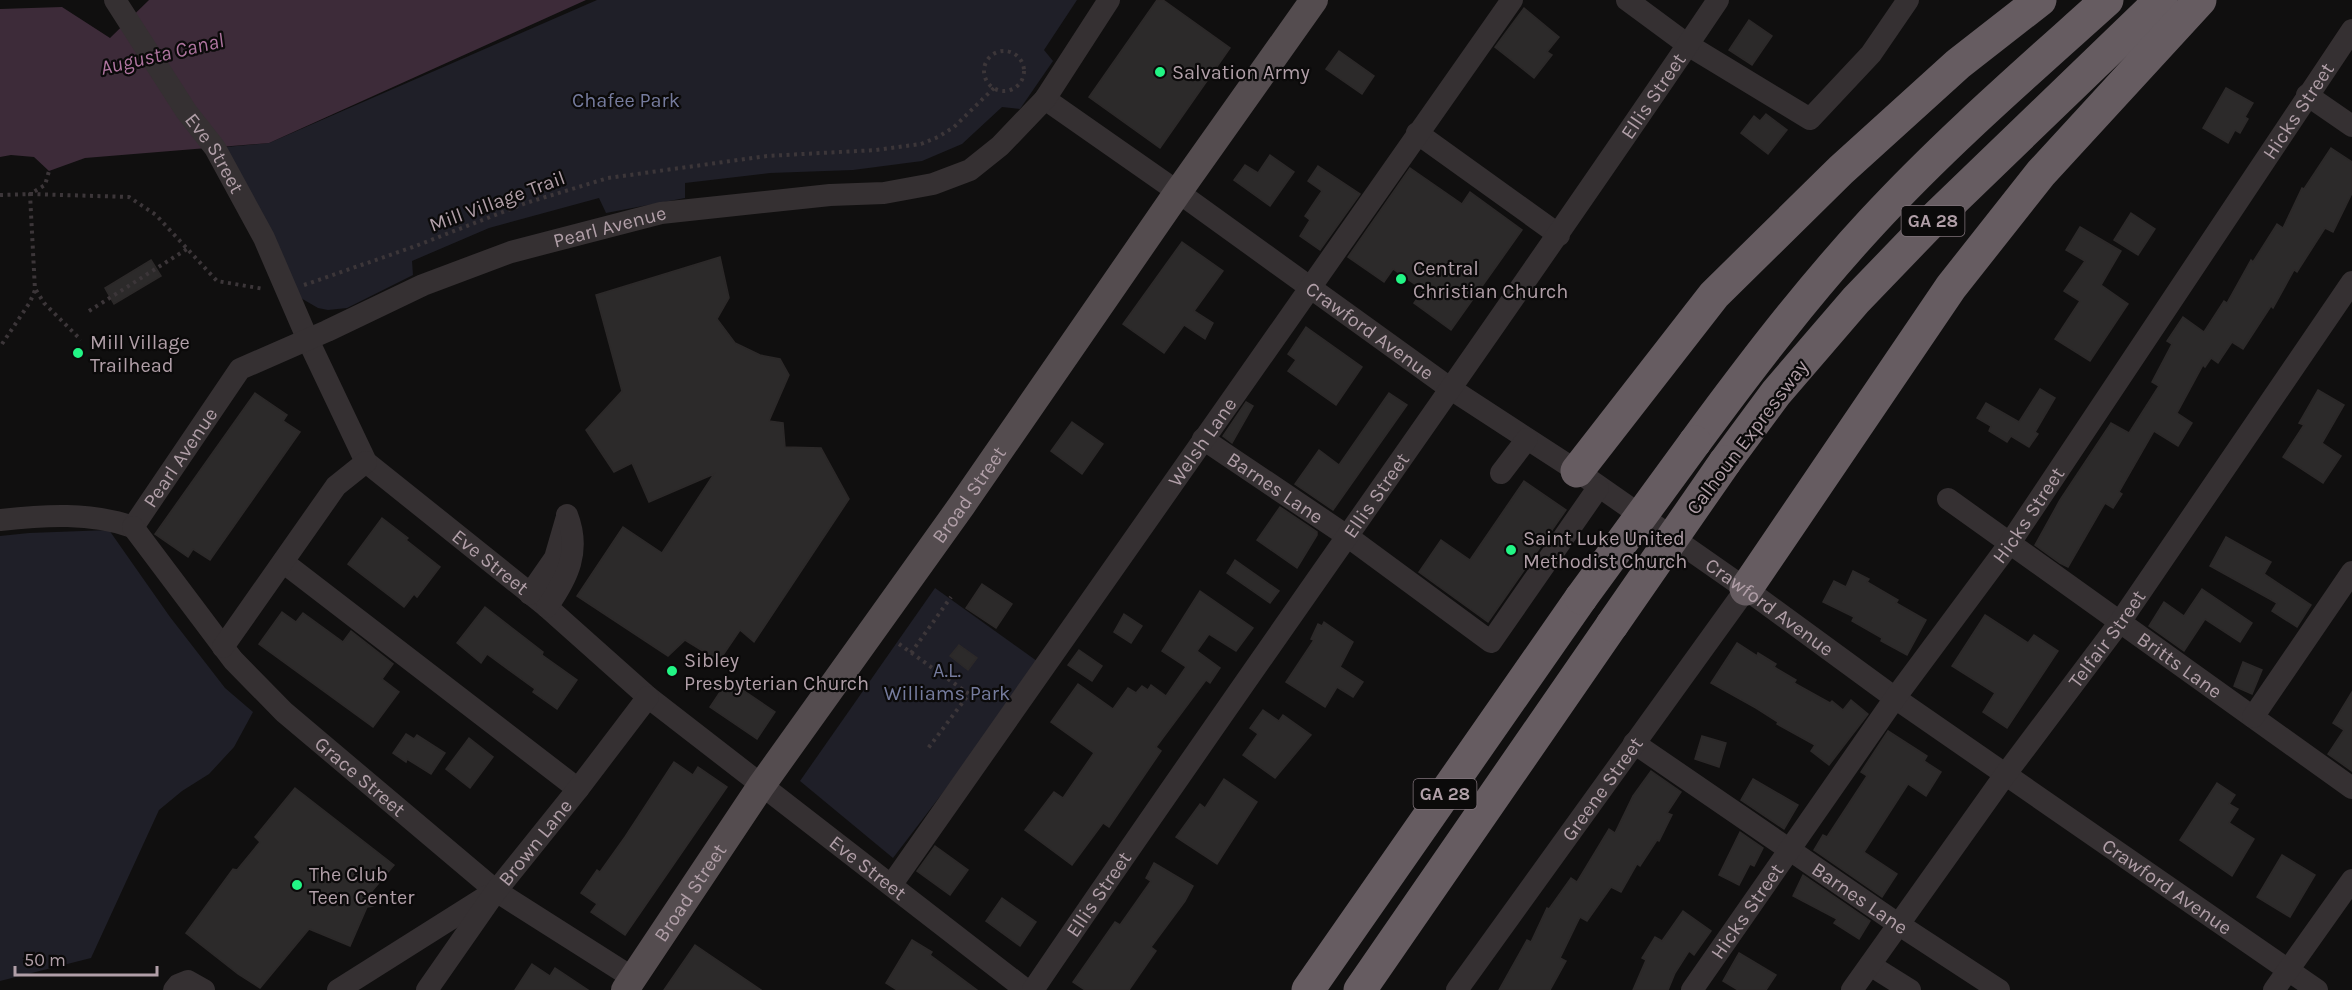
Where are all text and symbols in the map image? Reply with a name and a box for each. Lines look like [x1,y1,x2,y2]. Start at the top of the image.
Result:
water label: Augusta Canal [98,28,226,80]
street label: Ellis Street [1616,49,1691,143]
street label: Hicks Street [2258,58,2339,164]
place label: Salvation Army [1172,61,1310,84]
marker: Salvation Army [1153,65,1167,79]
park label: Chafee Park [572,89,680,112]
street label: Eve Street [180,109,249,198]
street label: Mill Village Trail [426,166,568,237]
street label: Pearl Avenue [551,201,669,253]
road number: GA 28 [1902,206,1964,236]
place label: Central Christian Church [1413,257,1568,303]
marker: Central Christian Church [1394,272,1408,286]
street label: Crawford Avenue [1301,277,1438,385]
place label: Mill Village Trailhead [90,331,190,377]
marker: Mill Village Trailhead [71,346,85,360]
street label: Calhoun Expressway [1682,356,1813,519]
street label: Welsh Lane [1163,393,1242,491]
street label: Pearl Avenue [139,403,223,512]
street label: Broad Street [927,442,1011,548]
street label: Barnes Lane [1222,447,1327,529]
street label: Ellis Street [1339,448,1414,543]
street label: Hicks Street [1988,462,2070,568]
street label: Eve Street [447,525,533,600]
place label: Saint Luke United Methodist Church [1523,527,1687,573]
marker: Saint Luke United Methodist Church [1504,543,1518,557]
street label: Crawford Avenue [1701,553,1838,661]
street label: Telfair Street [2064,585,2151,692]
street label: Britts Lane [2133,627,2226,703]
place label: Sibley Presbyterian Church [684,649,869,695]
park label: A.L. Williams Park [884,659,1010,705]
marker: Sibley Presbyterian Church [665,664,679,678]
street label: Grace Street [310,732,410,822]
street label: Greene Street [1557,732,1648,846]
road number: GA 28 [1414,779,1476,809]
street label: Brown Lane [494,795,577,891]
street label: Eve Street [825,831,911,905]
street label: Crawford Avenue [2098,834,2236,940]
street label: Broad Street [649,839,732,946]
street label: Ellis Street [1061,847,1136,942]
street label: Barnes Lane [1807,857,1912,939]
street label: Hicks Street [1706,859,1789,964]
place label: The Club Teen Center [309,863,415,909]
marker: The Club Teen Center [290,878,304,892]
scale bar [15,939,158,977]
text: 50 m [24,949,66,971]

